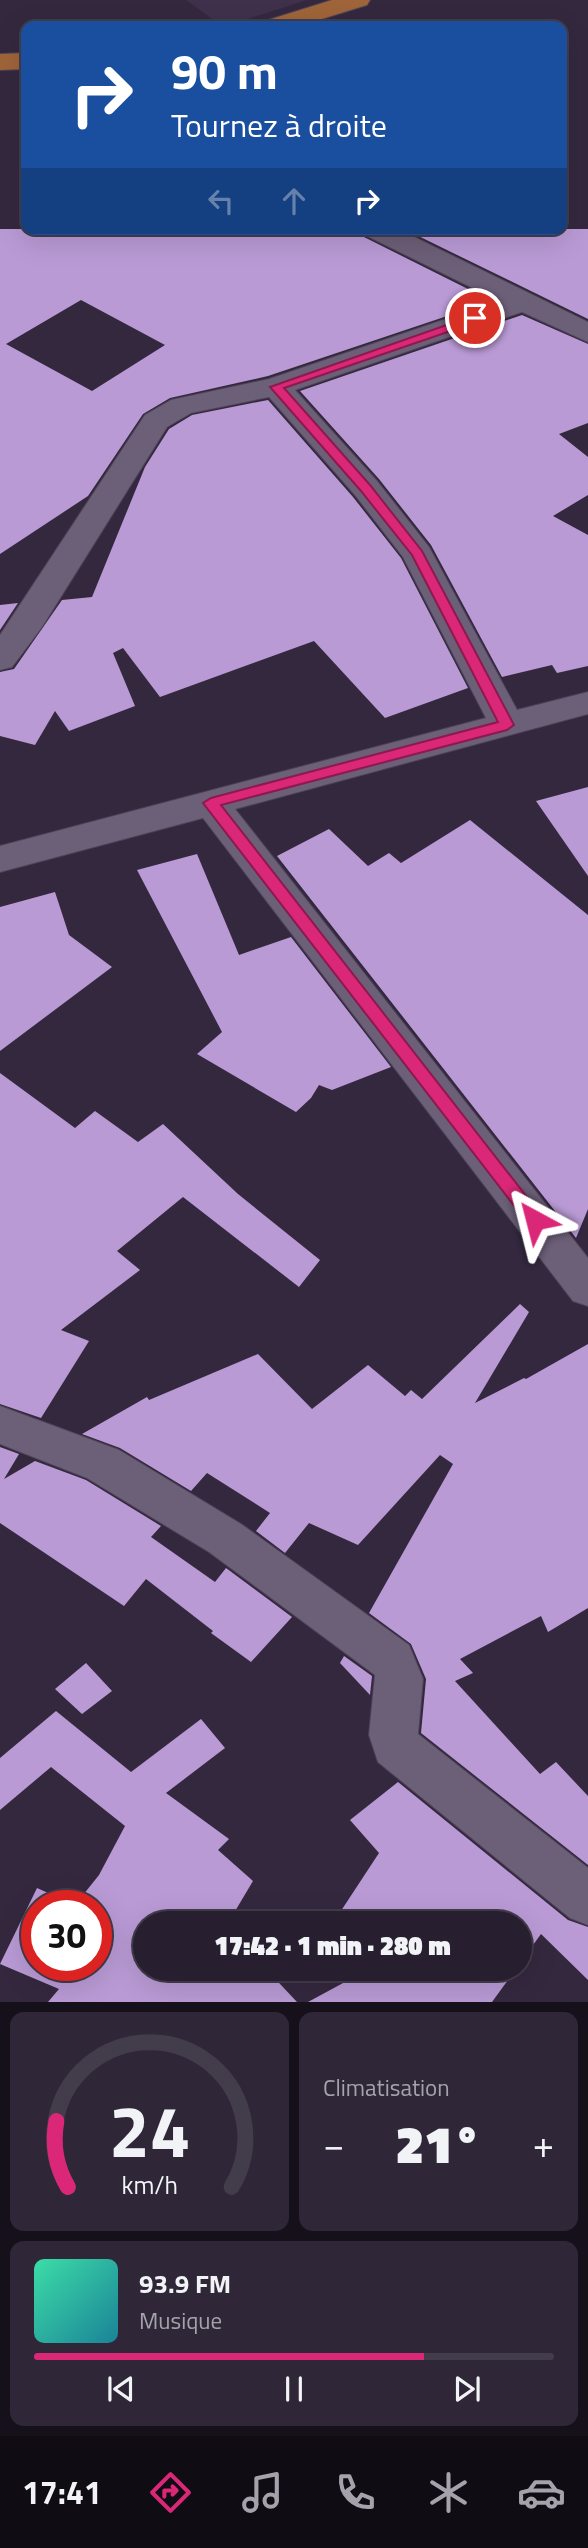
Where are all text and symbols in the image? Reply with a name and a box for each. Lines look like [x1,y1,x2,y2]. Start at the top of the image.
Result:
text: 90 m [171,33,278,108]
icon: right [56,49,147,140]
text: Tournez à droite [171,101,387,149]
icon: left [202,182,240,220]
icon: ahead [275,182,313,220]
icon: right [348,182,386,220]
pin [445,288,505,348]
icon: arrive [456,299,494,337]
position arrow [498,1183,572,1257]
speed limit sign: 30 [21,1890,112,1981]
text: 17:42 · 1 min · 280 m [214,1926,451,1965]
text: Climatisation [323,2070,450,2105]
text: 24 [109,2076,190,2186]
text: 21° [396,2104,481,2183]
text: − [323,2115,344,2173]
text: + [533,2115,554,2173]
text: km/h [121,2166,178,2204]
text: 93.9 FM [139,2264,231,2303]
text: Musique [139,2303,222,2338]
icon: previous [102,2370,140,2408]
icon: pause [275,2370,313,2408]
icon: next [448,2370,486,2408]
text: 17:41 [22,2468,102,2516]
icon: directions [146,2468,195,2517]
icon: music [238,2468,287,2517]
icon: phone [331,2468,380,2517]
icon: climate [424,2468,473,2517]
icon: car [517,2468,566,2517]

